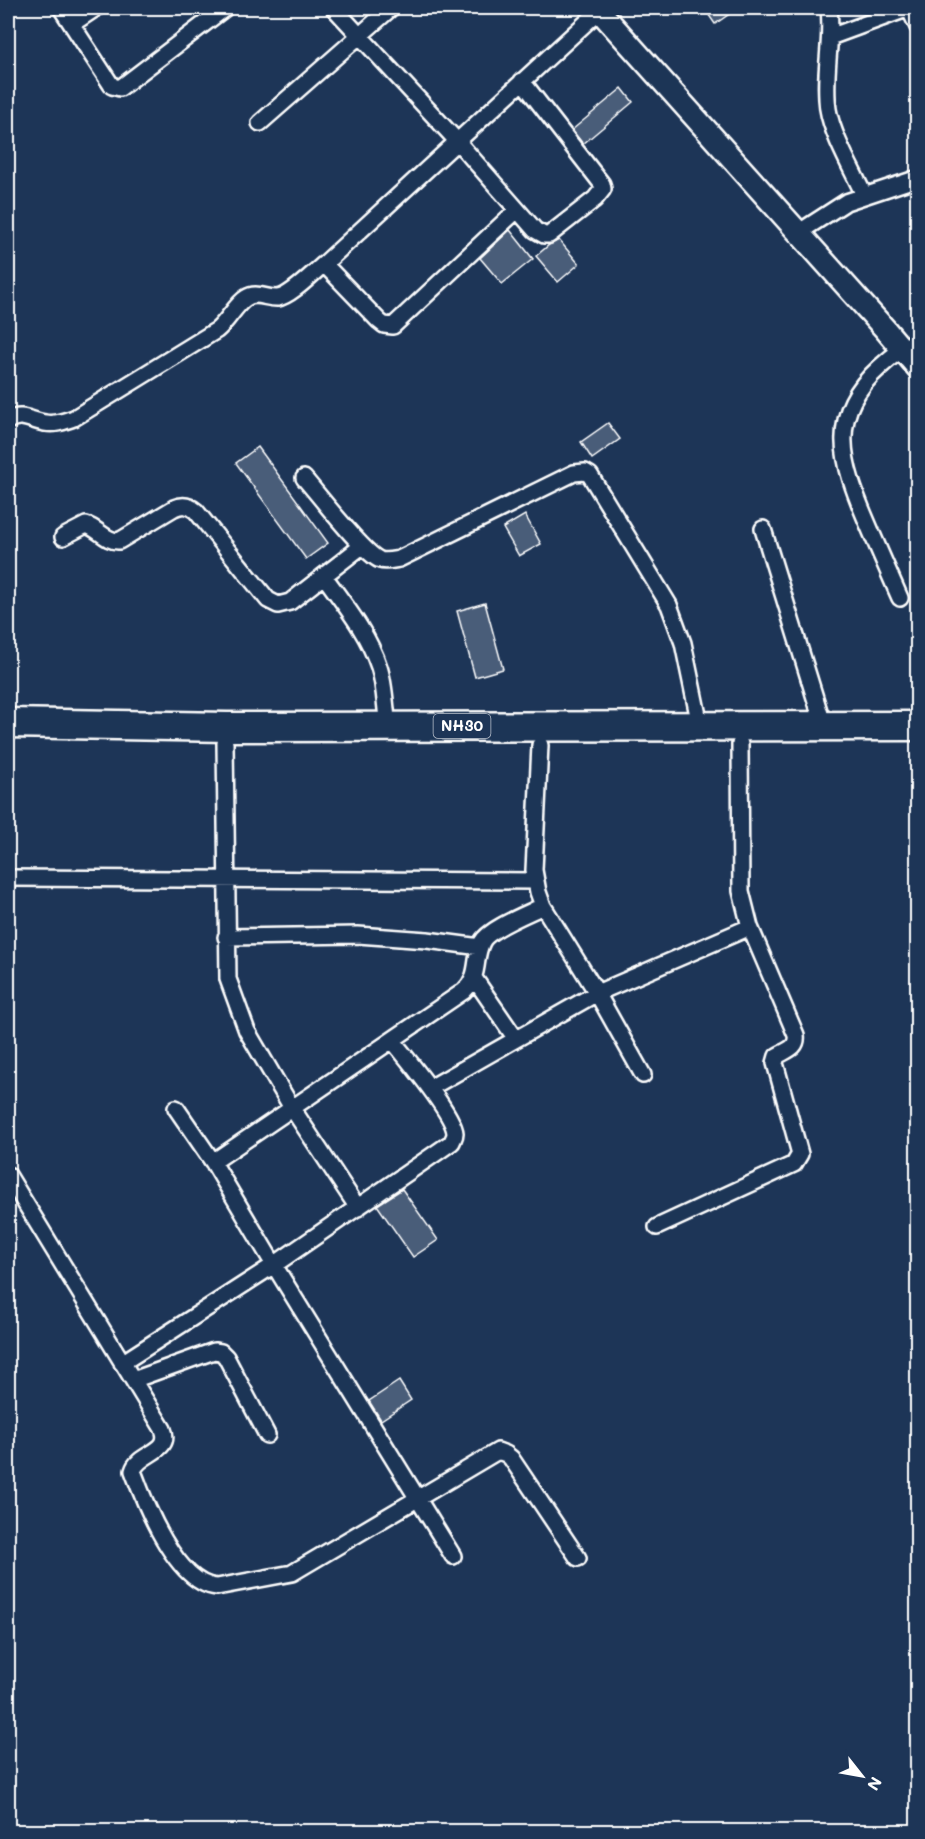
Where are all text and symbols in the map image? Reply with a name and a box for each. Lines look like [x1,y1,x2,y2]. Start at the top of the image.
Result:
road number: NH30 [434,714,490,738]
north arrow [832,1746,892,1806]
text: N [863,1773,887,1795]

